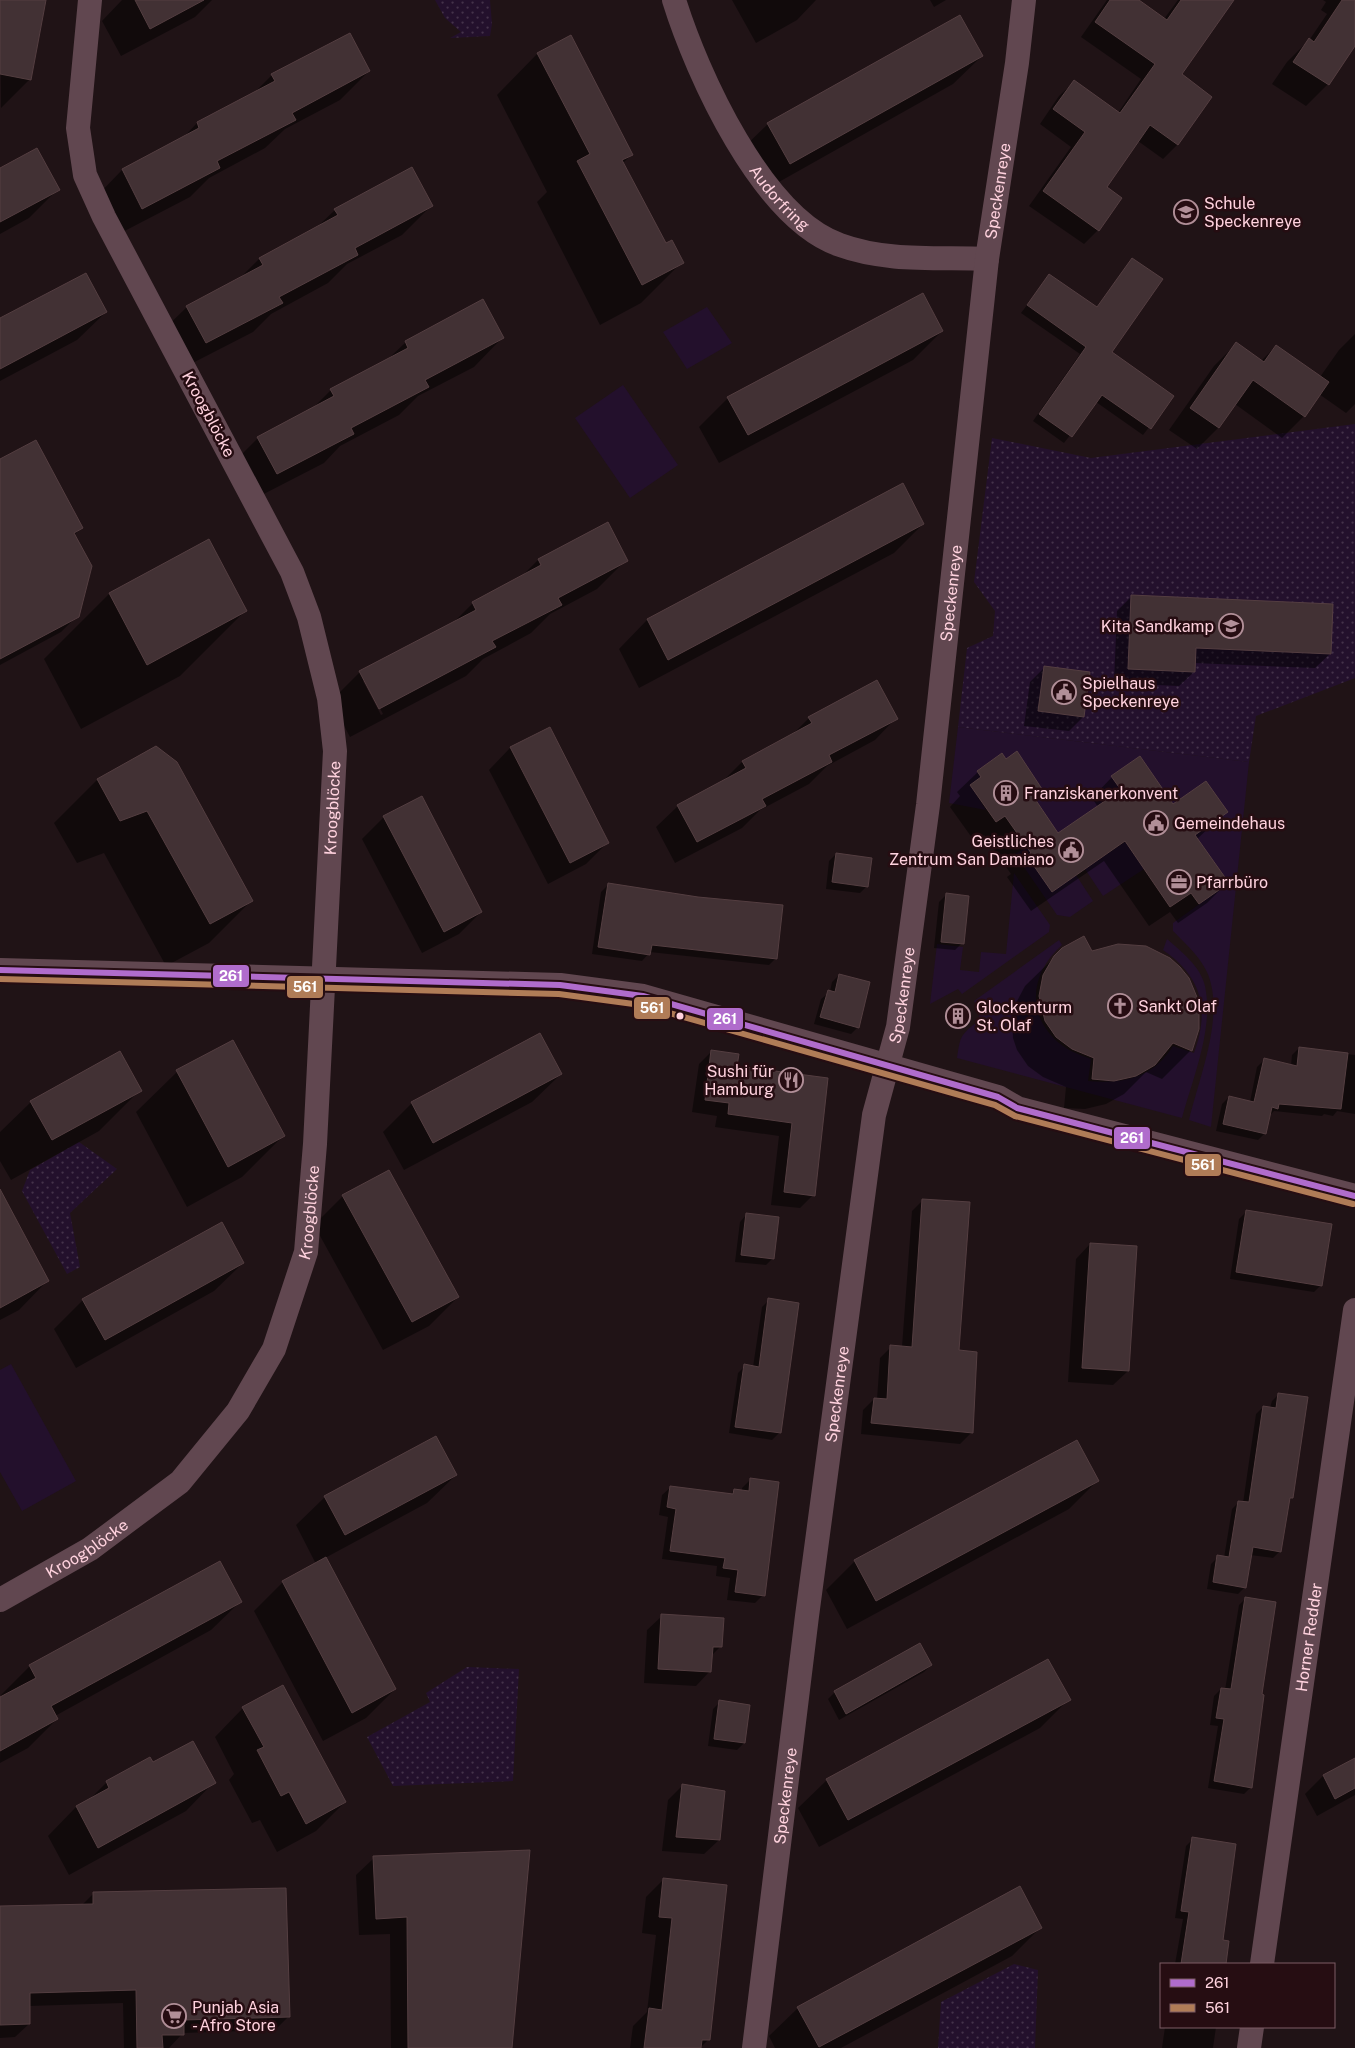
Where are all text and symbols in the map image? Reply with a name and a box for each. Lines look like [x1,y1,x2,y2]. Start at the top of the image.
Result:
street label: Speckenreye [981,141,1015,241]
street label: Audorfring [745,162,813,235]
place label: Schule Speckenreye [1204,194,1301,231]
school or university icon: Schule Speckenreye [1173,199,1199,225]
street label: Kroogblöcke [178,368,239,460]
street label: Speckenreye [937,544,966,643]
school or university icon: Kita Sandkamp [1218,613,1244,639]
place label: Kita Sandkamp [1101,617,1214,636]
place label: Spielhaus Speckenreye [1082,674,1179,711]
public building icon: Spielhaus Speckenreye [1051,679,1077,705]
street label: Kroogblöcke [321,760,344,856]
building icon: Franziskanerkonvent [993,780,1019,806]
place label: Franziskanerkonvent [1024,784,1178,803]
public building icon: Gemeindehaus [1143,810,1169,836]
place label: Gemeindehaus [1174,814,1285,833]
place label: Geistliches Zentrum San Damiano [889,832,1054,869]
public building icon: Geistliches Zentrum San Damiano [1058,837,1084,863]
office icon: Pfarrbüro [1166,869,1192,895]
place label: Pfarrbüro [1196,873,1268,892]
street label: Speckenreye [885,946,919,1046]
line badge: 261 [212,964,250,988]
text: 261 [219,968,243,984]
line badge: 561 [286,975,324,999]
text: 561 [293,979,317,995]
church icon: Sankt Olaf [1107,993,1133,1019]
line badge: 561 [633,996,671,1020]
place label: Sankt Olaf [1138,997,1217,1016]
place label: Glockenturm St. Olaf [976,998,1072,1035]
text: 561 [640,1000,664,1016]
building icon: Glockenturm St. Olaf [945,1003,971,1029]
line badge: 261 [706,1007,744,1031]
unlabelled marker [675,1011,685,1021]
text: 261 [713,1011,737,1027]
place label: Sushi für Hamburg [704,1062,774,1099]
restaurant icon: Sushi für Hamburg [778,1067,804,1093]
line badge: 261 [1113,1126,1151,1150]
text: 261 [1120,1130,1144,1146]
line badge: 561 [1184,1153,1222,1177]
text: 561 [1191,1157,1215,1173]
street label: Kroogblöcke [295,1164,323,1262]
street label: Speckenreye [821,1345,853,1444]
street label: Kroogblöcke [42,1515,132,1582]
street label: Horner Redder [1292,1582,1326,1693]
street label: Speckenreye [770,1746,801,1845]
legend [1160,1963,1335,2028]
text: 261 [1205,1974,1229,1991]
place label: Punjab Asia - Afro Store [192,1998,279,2035]
text: 561 [1205,1999,1230,2016]
supermarket icon: Punjab Asia - Afro Store [161,2003,187,2029]

